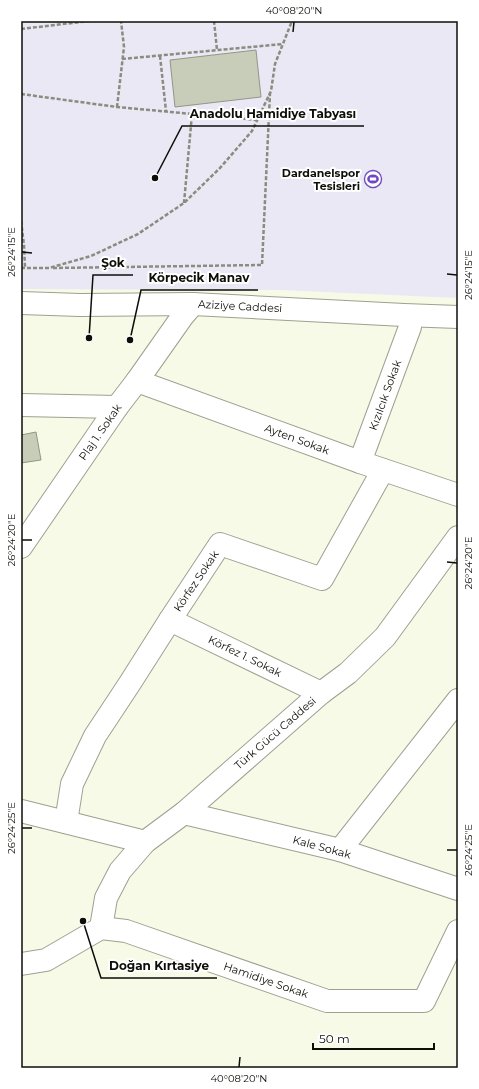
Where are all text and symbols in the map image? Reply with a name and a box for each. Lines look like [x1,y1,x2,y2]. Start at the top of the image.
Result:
text: 40°08'20"N [266,4,322,17]
callout: Anadolu Hamidiye Tabyası [182,102,364,126]
text: Anadolu Hamidiye Tabyası [189,106,356,121]
place label: Dardanelspor Tesisleri [282,166,360,193]
sports icon: Dardanelspor Tesisleri [363,169,383,189]
text: 26°24'15"E [5,227,18,277]
text: 26°24'15"E [462,250,475,300]
callout: Şok [93,251,133,275]
text: Şok [101,255,125,270]
callout: Körpecik Manav [141,266,258,290]
text: Körpecik Manav [149,270,250,285]
street label: Aziziye Caddesi [197,297,283,315]
street label: Kızılcık Sokak [366,357,404,432]
street label: Plaj 1. Sokak [75,401,125,463]
street label: Ayten Sokak [263,421,332,457]
text: 26°24'20"E [5,513,18,566]
text: 26°24'20"E [462,536,475,589]
street label: Körfez Sokak [170,547,222,614]
street label: Körfez 1. Sokak [206,632,284,680]
street label: Türk Gücü Caddesi [231,694,319,772]
text: 26°24'25"E [5,802,18,854]
text: 26°24'25"E [462,824,475,876]
street label: Kale Sokak [291,832,353,862]
callout: Doğan Kırtasiye [101,954,217,978]
text: Doğan Kırtasiye [109,958,209,973]
street label: Hamidiye Sokak [222,959,311,1001]
scale bar [313,1025,434,1051]
text: 50 m [319,1031,350,1046]
text: 40°08'20"N [211,1072,267,1085]

